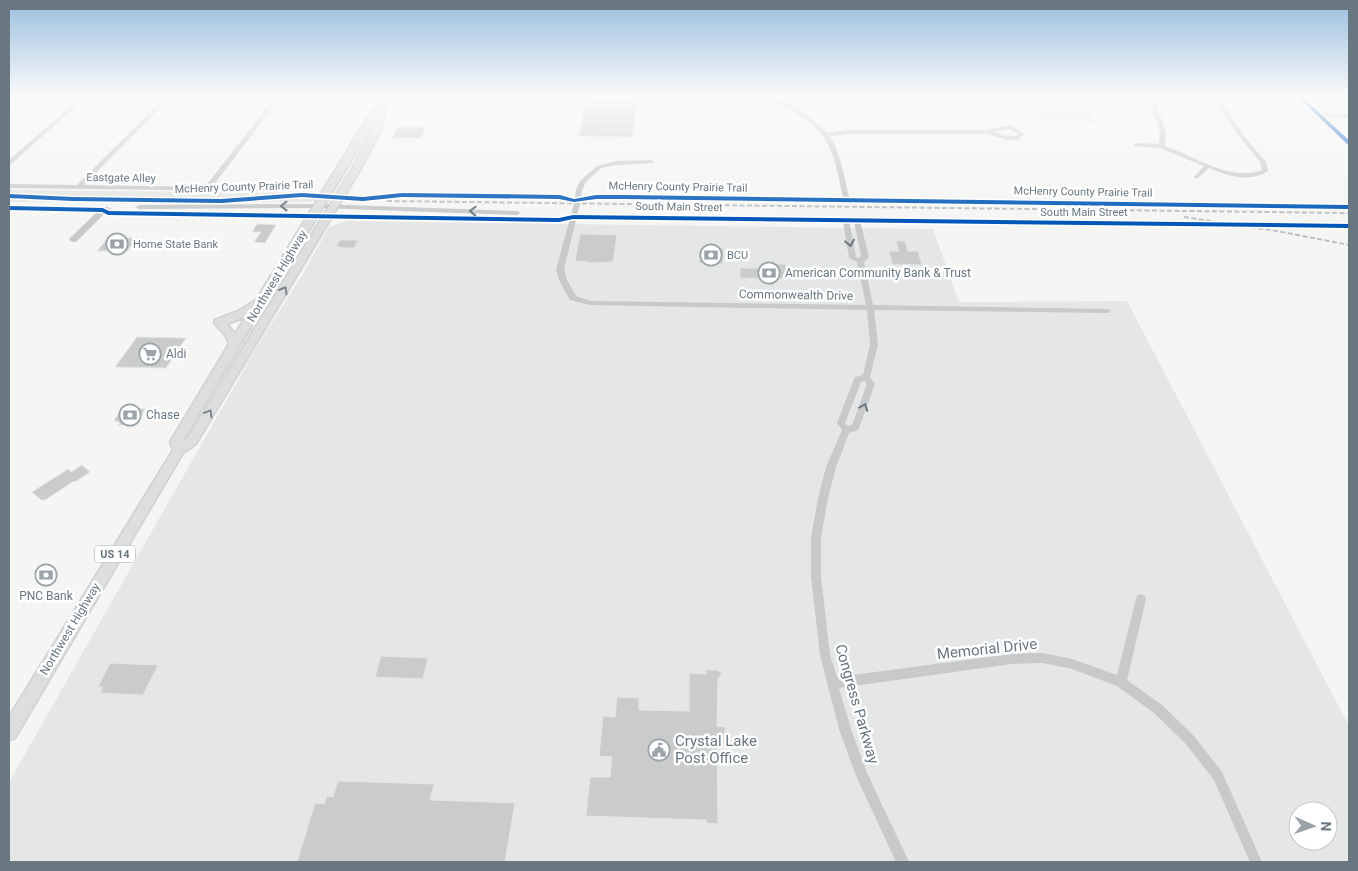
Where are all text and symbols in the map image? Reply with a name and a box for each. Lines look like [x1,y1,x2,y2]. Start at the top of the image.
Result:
street label: Eastgate Alley [86,171,157,185]
street label: McHenry County Prairie Trail [174,178,314,196]
street label: McHenry County Prairie Trail [608,179,748,195]
street label: McHenry County Prairie Trail [1013,184,1153,200]
street label: South Main Street [635,200,723,214]
one-way arrow [280,201,288,211]
one-way arrow [468,206,476,217]
street label: South Main Street [1040,206,1128,219]
street label: Northwest Highway [244,227,310,324]
bank icon: Home State Bank [105,232,129,256]
place label: Home State Bank [133,238,219,251]
one-way arrow [845,239,855,247]
bank icon: BCU [699,243,723,267]
place label: BCU [727,249,748,262]
bank icon: American Community Bank & Trust [757,261,781,285]
place label: American Community Bank & Trust [785,266,971,280]
one-way arrow [278,287,288,296]
street label: Commonwealth Drive [739,287,853,303]
supermarket icon: Aldi [138,342,162,366]
place label: Aldi [166,347,187,361]
bank icon: Chase [118,403,142,427]
one-way arrow [858,403,868,411]
place label: Chase [146,408,180,422]
one-way arrow [203,409,213,418]
road number: US 14 [95,546,135,562]
bank icon: PNC Bank [34,563,58,587]
street label: Northwest Highway [37,580,103,677]
place label: PNC Bank [19,589,74,603]
street label: Memorial Drive [936,635,1038,663]
street label: Congress Parkway [831,642,883,766]
place label: Crystal Lake Post Office [675,732,757,767]
public building icon: Crystal Lake Post Office [647,738,671,762]
north arrow [1288,801,1338,851]
text: N [1318,821,1334,832]

